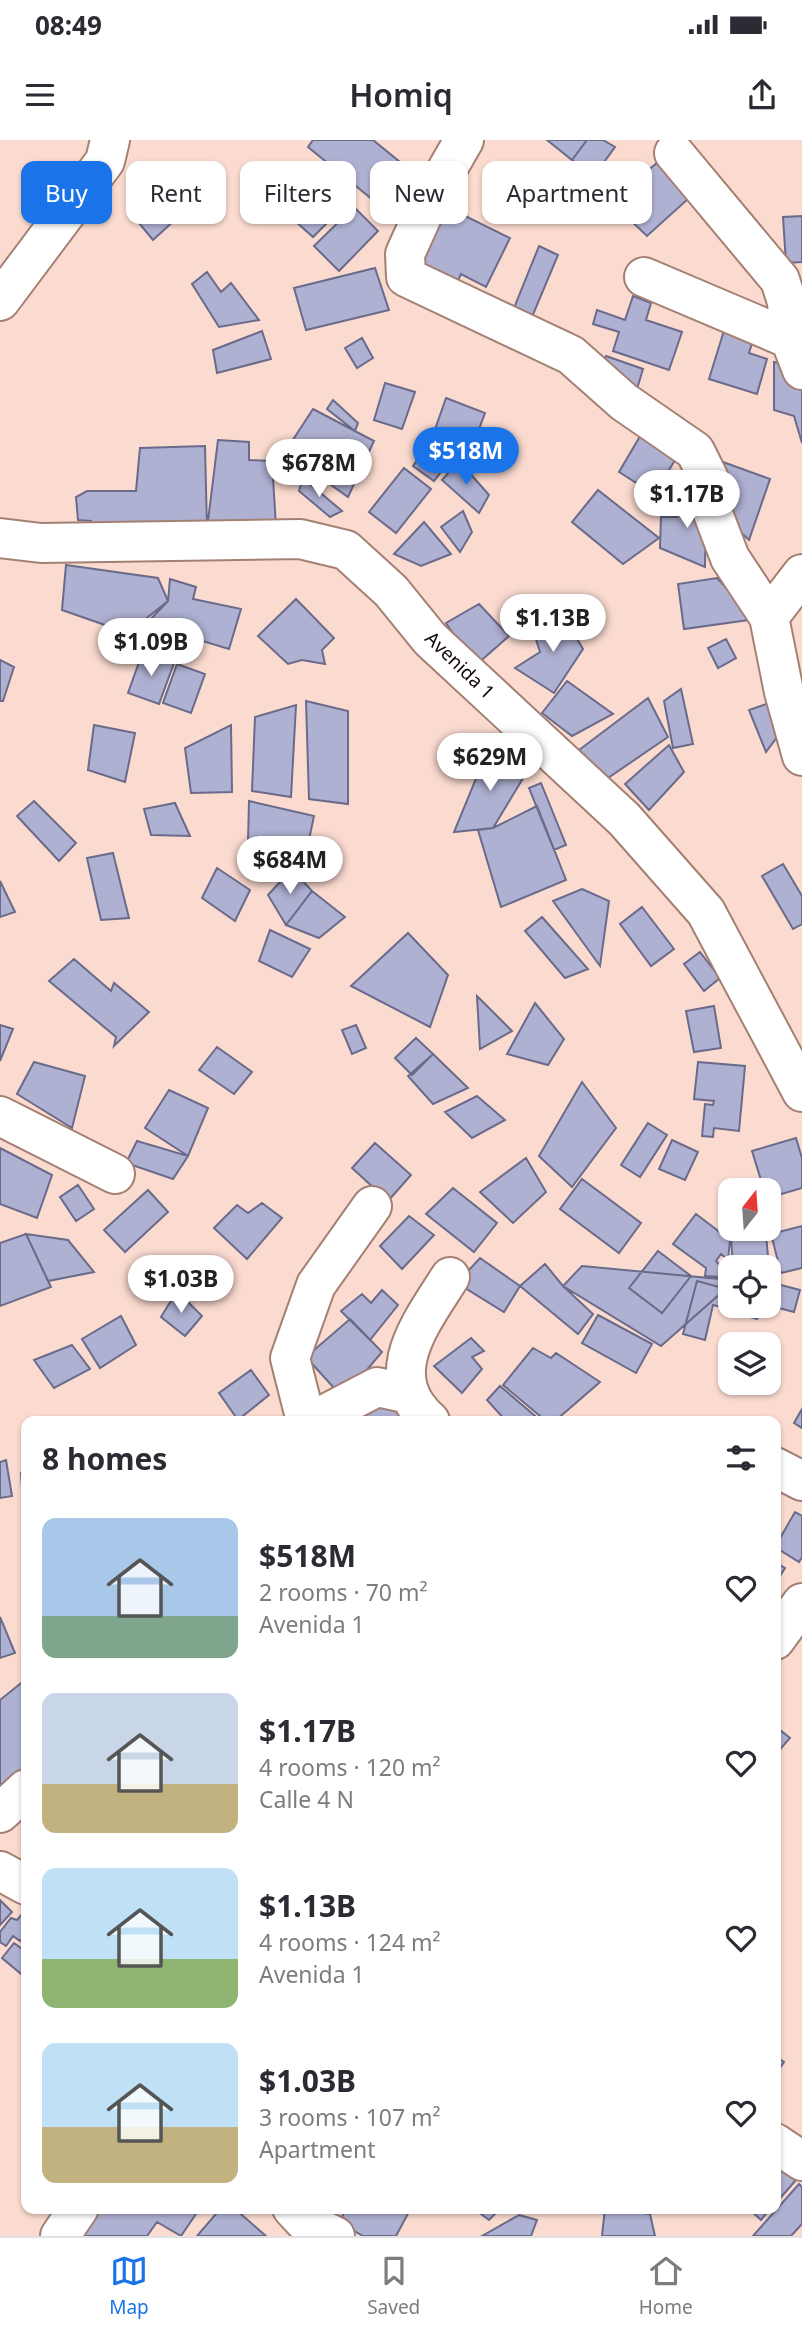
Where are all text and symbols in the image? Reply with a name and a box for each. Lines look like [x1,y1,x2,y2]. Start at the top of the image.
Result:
text: 08:49 [35,7,102,43]
text: Homiq [349,73,453,116]
icon: menu [21,76,59,114]
icon: share [743,76,781,114]
chip: Buy [21,161,112,224]
chip: Rent [126,161,226,224]
chip: Filters [240,161,356,224]
chip: New [370,161,468,224]
chip: Apartment [482,161,652,224]
pin: $518M [417,428,515,487]
text: $518M [429,434,503,466]
pin: $678M [270,440,368,499]
text: $678M [282,446,356,478]
pin: $1.17B [630,470,744,530]
text: $1.17B [650,477,724,509]
pin: $1.13B [496,594,610,654]
text: $1.13B [516,601,590,633]
pin: $1.09B [94,618,208,678]
text: $1.09B [114,625,188,657]
street label: Avenida 1 [420,625,500,705]
pin: $629M [441,734,539,793]
text: $629M [453,740,527,772]
pin: $684M [241,836,339,896]
text: $684M [253,843,327,875]
north arrow [718,1178,780,1241]
map controls [718,1178,781,1395]
button: locate [718,1255,781,1318]
pin: $1.03B [124,1256,238,1315]
text: $1.03B [144,1262,218,1294]
button: layers [718,1332,781,1395]
text: 8 homes [42,1438,167,1479]
icon: filters [722,1439,760,1477]
text: $518M [259,1535,356,1576]
icon: home [98,1546,182,1630]
icon: heart [722,1569,760,1607]
text: 2 rooms · 70 m² [259,1576,428,1608]
text: Avenida 1 [259,1608,365,1640]
text: $1.17B [259,1710,356,1751]
icon: home [98,1721,182,1805]
icon: heart [722,1744,760,1782]
text: 4 rooms · 120 m² [259,1751,441,1783]
text: Calle 4 N [259,1783,354,1815]
text: $1.13B [259,1885,356,1926]
icon: home [98,1896,182,1980]
icon: heart [722,1919,760,1957]
text: 4 rooms · 124 m² [259,1926,441,1958]
text: Avenida 1 [259,1958,365,1990]
text: $1.03B [259,2060,356,2101]
icon: home [98,2071,182,2155]
icon: heart [722,2094,760,2132]
text: 3 rooms · 107 m² [259,2101,441,2133]
text: Apartment [259,2133,376,2165]
tab: Map [109,2252,149,2320]
tab: Saved [367,2252,420,2320]
tab: Home [639,2252,693,2320]

